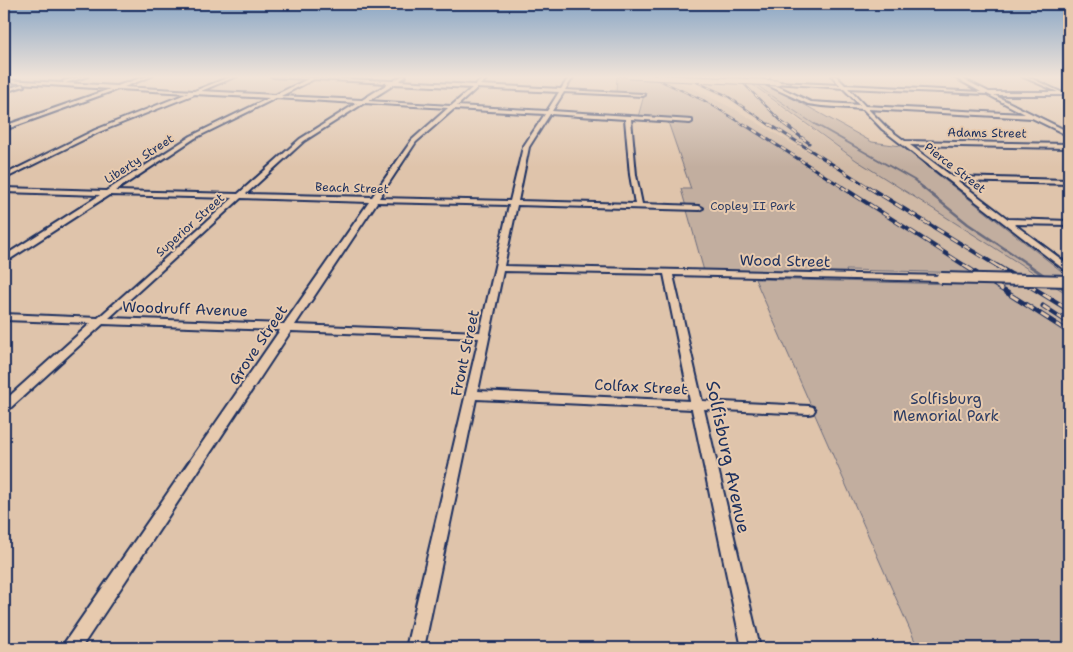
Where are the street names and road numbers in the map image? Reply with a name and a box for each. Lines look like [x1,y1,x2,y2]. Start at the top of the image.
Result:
street label: Adams Street [947,124,1027,142]
street label: Liberty Street [101,131,177,187]
street label: Pierce Street [921,139,989,197]
street label: Beach Street [315,179,389,197]
street label: Superior Street [152,190,228,260]
street label: Wood Street [739,250,831,272]
street label: Woodruff Avenue [122,297,248,321]
street label: Grove Street [224,301,292,389]
street label: Front Street [446,308,484,398]
street label: Colfax Street [594,375,688,399]
street label: Solfisburg Avenue [700,378,756,536]

